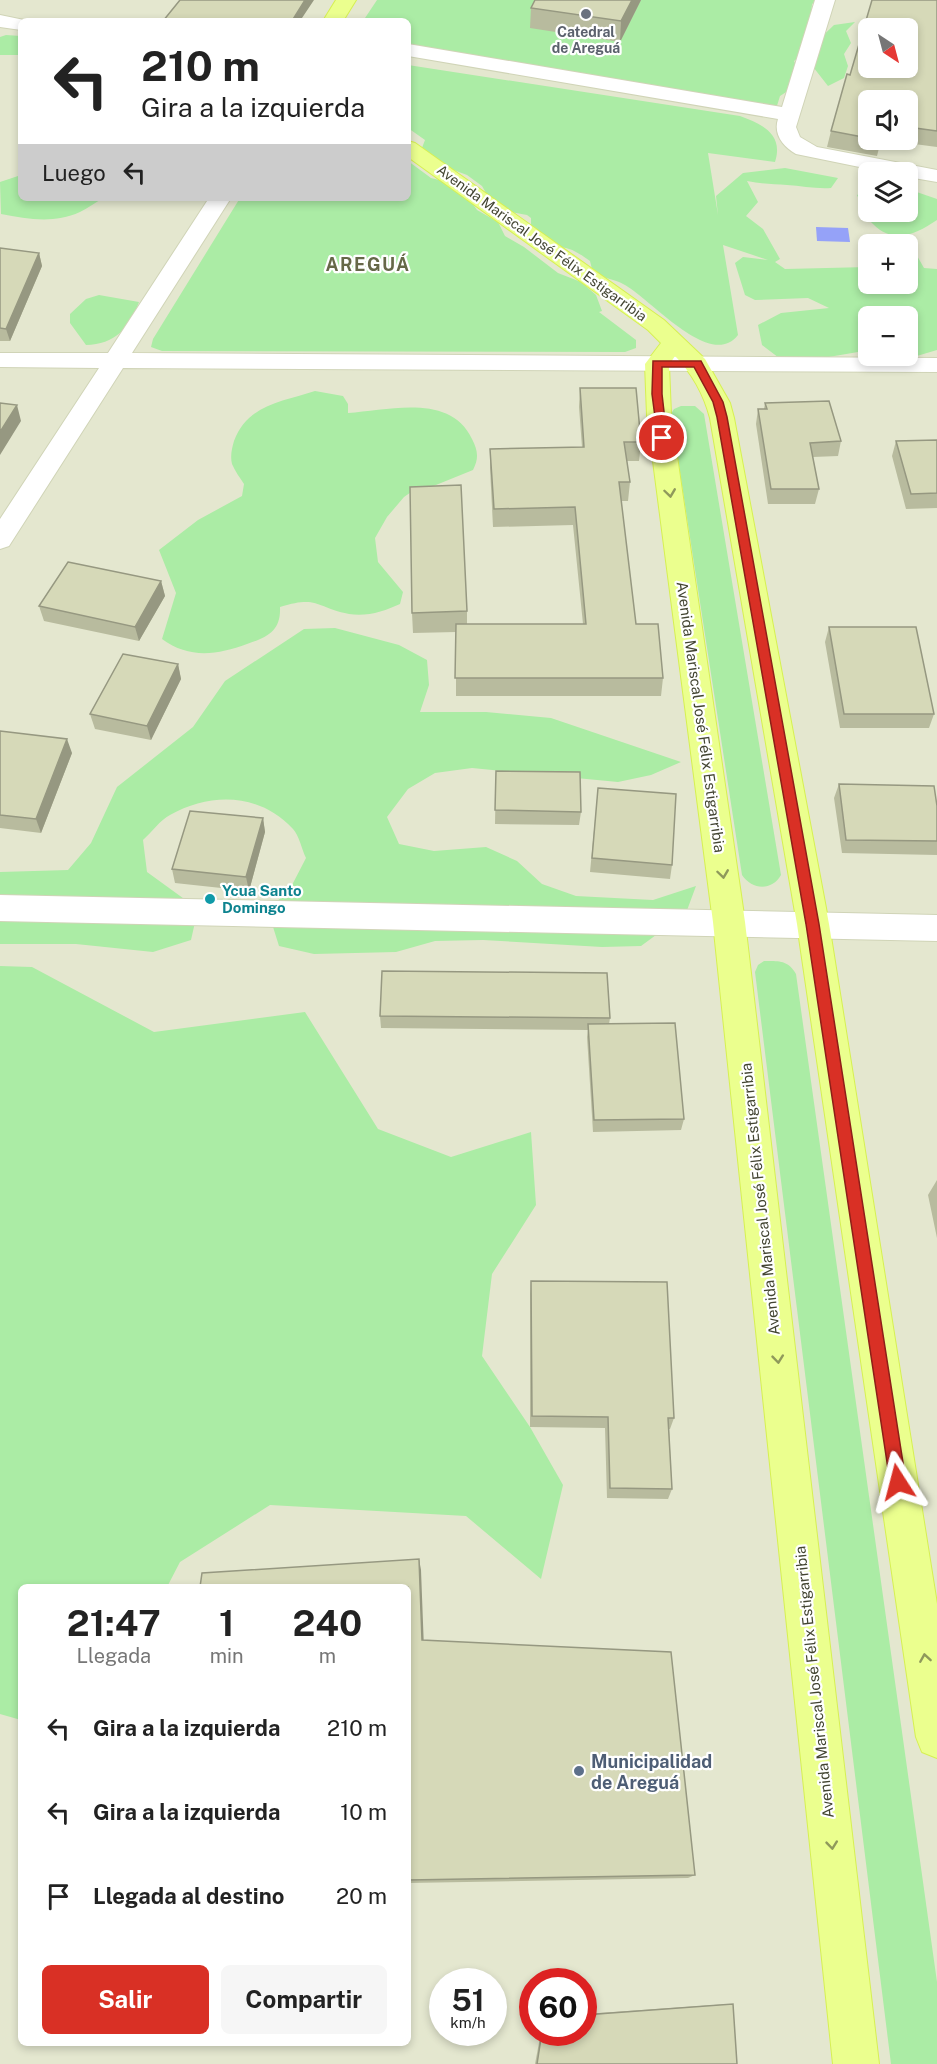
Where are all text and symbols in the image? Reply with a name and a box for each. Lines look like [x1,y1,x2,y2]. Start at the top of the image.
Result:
marker: Catedral de Areguá [579,7,593,21]
north arrow [858,18,918,78]
map controls [858,18,918,366]
place label: Catedral de Areguá [552,24,620,56]
text: 210 m [141,41,260,90]
icon: left [42,42,120,120]
button: sound [858,90,918,150]
text: Gira a la izquierda [141,91,365,123]
icon: left [118,156,151,189]
text: Luego [42,160,106,186]
street label: Avenida Mariscal José Félix Estigarribia [434,161,650,325]
button: layers [858,162,918,222]
button: + [858,234,918,294]
district label: AREGUÁ [325,253,411,275]
button: − [858,306,918,366]
pin [636,412,687,463]
icon: arrive [645,421,678,454]
one-way arrow [663,489,675,498]
street label: Avenida Mariscal José Félix Estigarribia [674,580,728,854]
one-way arrow [716,869,728,878]
place label: Ycua Santo Domingo [222,882,302,916]
marker: Ycua Santo Domingo [203,892,217,906]
street label: Avenida Mariscal José Félix Estigarribia [737,1062,783,1336]
one-way arrow [771,1355,784,1364]
position arrow [866,1450,930,1514]
street label: Avenida Mariscal José Félix Estigarribia [791,1545,837,1819]
text: 21:47 [67,1602,161,1644]
text: 1 [219,1602,234,1644]
text: 240 [292,1602,362,1644]
text: Llegada [77,1644,151,1668]
text: min [210,1644,244,1668]
text: m [319,1644,336,1668]
one-way arrow [919,1654,932,1664]
icon: left [42,1712,75,1745]
text: Gira a la izquierda [93,1715,280,1741]
text: 210 m [327,1715,387,1741]
place label: Municipalidad de Areguá [591,1751,712,1793]
marker: Municipalidad de Areguá [572,1764,586,1778]
icon: left [42,1796,75,1829]
text: Gira a la izquierda [93,1799,280,1825]
text: 10 m [340,1799,387,1825]
one-way arrow [825,1841,838,1850]
icon: arrive [42,1880,75,1913]
text: Llegada al destino [93,1883,284,1909]
text: 20 m [336,1883,387,1909]
button: Salir [42,1965,209,2034]
button: Compartir [221,1965,387,2034]
speed limit sign: 60 [519,1968,597,2046]
text: 51 [451,1982,485,2018]
text: km/h [450,2014,486,2031]

